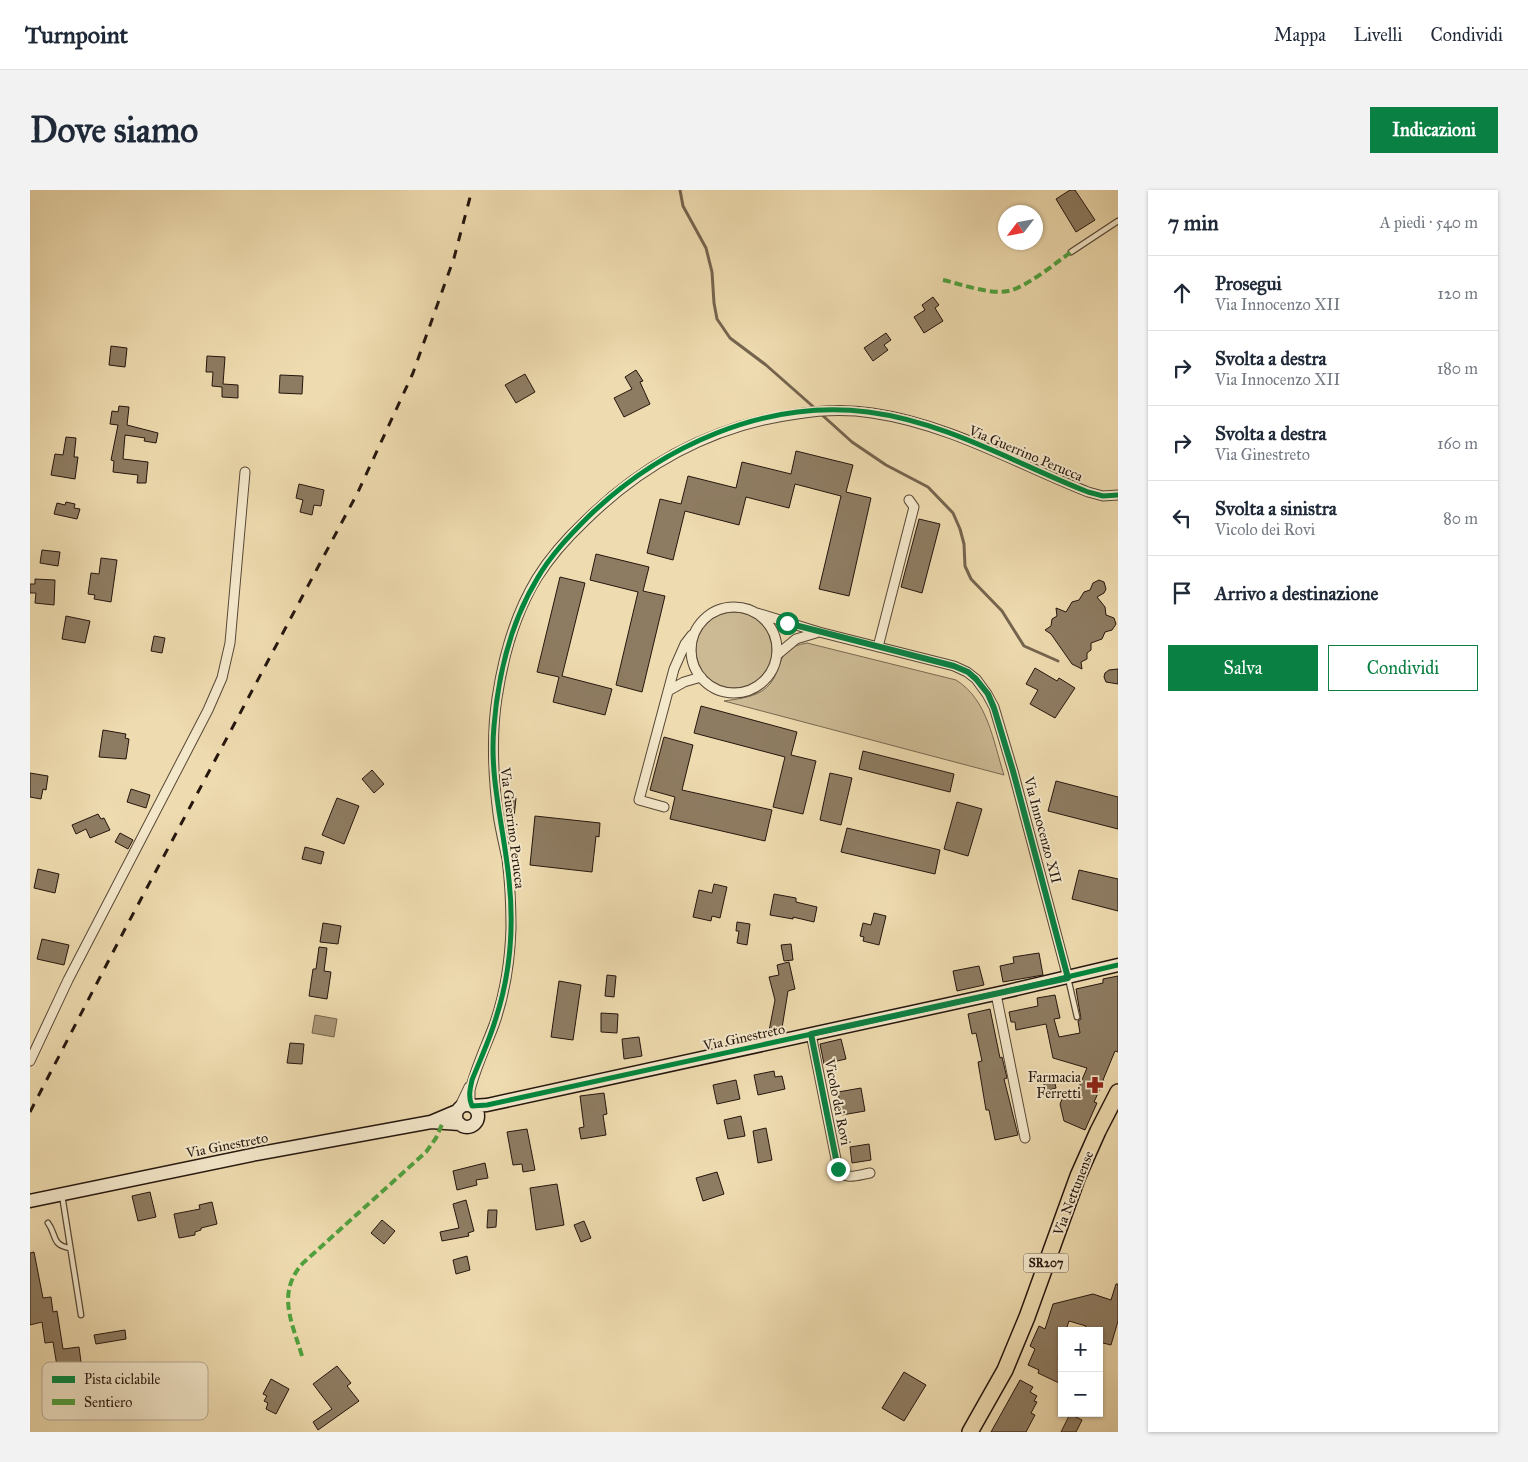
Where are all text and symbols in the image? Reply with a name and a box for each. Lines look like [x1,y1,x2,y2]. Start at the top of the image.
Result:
text: Turnpoint [25,20,128,50]
text: Mappa [1274,24,1326,46]
text: Livelli [1354,24,1402,46]
text: Condividi [1430,24,1503,46]
button: Indicazioni [1370,107,1498,153]
text: Dove siamo [30,109,198,152]
north arrow [998,205,1043,250]
text: 7 min [1168,210,1219,236]
text: A piedi · 540 m [1380,213,1478,232]
text: Prosegui [1215,272,1282,295]
icon: ahead [1168,279,1196,307]
text: 120 m [1438,284,1478,303]
text: Via Innocenzo XII [1215,295,1340,314]
text: Svolta a destra [1215,347,1327,370]
icon: right [1168,354,1196,382]
text: 180 m [1437,359,1478,378]
text: Via Innocenzo XII [1215,370,1340,389]
street label: Via Guerrino Perucca [965,421,1085,485]
text: Svolta a destra [1215,422,1327,445]
icon: right [1168,429,1196,457]
text: 160 m [1437,434,1478,453]
text: Via Ginestreto [1215,445,1310,464]
text: Svolta a sinistra [1215,497,1337,520]
icon: left [1168,504,1196,532]
text: 80 m [1443,509,1478,528]
text: Vicolo dei Rovi [1215,520,1315,539]
icon: arrive [1168,579,1196,607]
text: Arrivo a destinazione [1215,582,1378,605]
route start [776,612,799,635]
button: Salva [1168,645,1318,691]
button: Condividi [1328,645,1478,691]
street label: Via Guerrino Perucca [497,765,528,890]
street label: Via Innocenzo XII [1020,774,1065,885]
street label: Via Ginestreto [701,1021,787,1055]
street label: Vicolo dei Rovi [821,1057,854,1147]
place label: Farmacia Ferretti [1028,1069,1081,1102]
pharmacy icon: Farmacia Ferretti [1085,1075,1105,1095]
street label: Via Ginestreto [184,1129,270,1162]
street label: Via Nettunense [1049,1148,1097,1239]
route end [827,1158,850,1181]
road number: SR207 [1024,1254,1068,1272]
map controls [1058,1327,1103,1417]
button: + [1058,1327,1103,1372]
legend [42,1362,208,1420]
text: Pista ciclabile [84,1371,160,1388]
button: − [1058,1372,1103,1417]
text: Sentiero [84,1394,132,1411]

